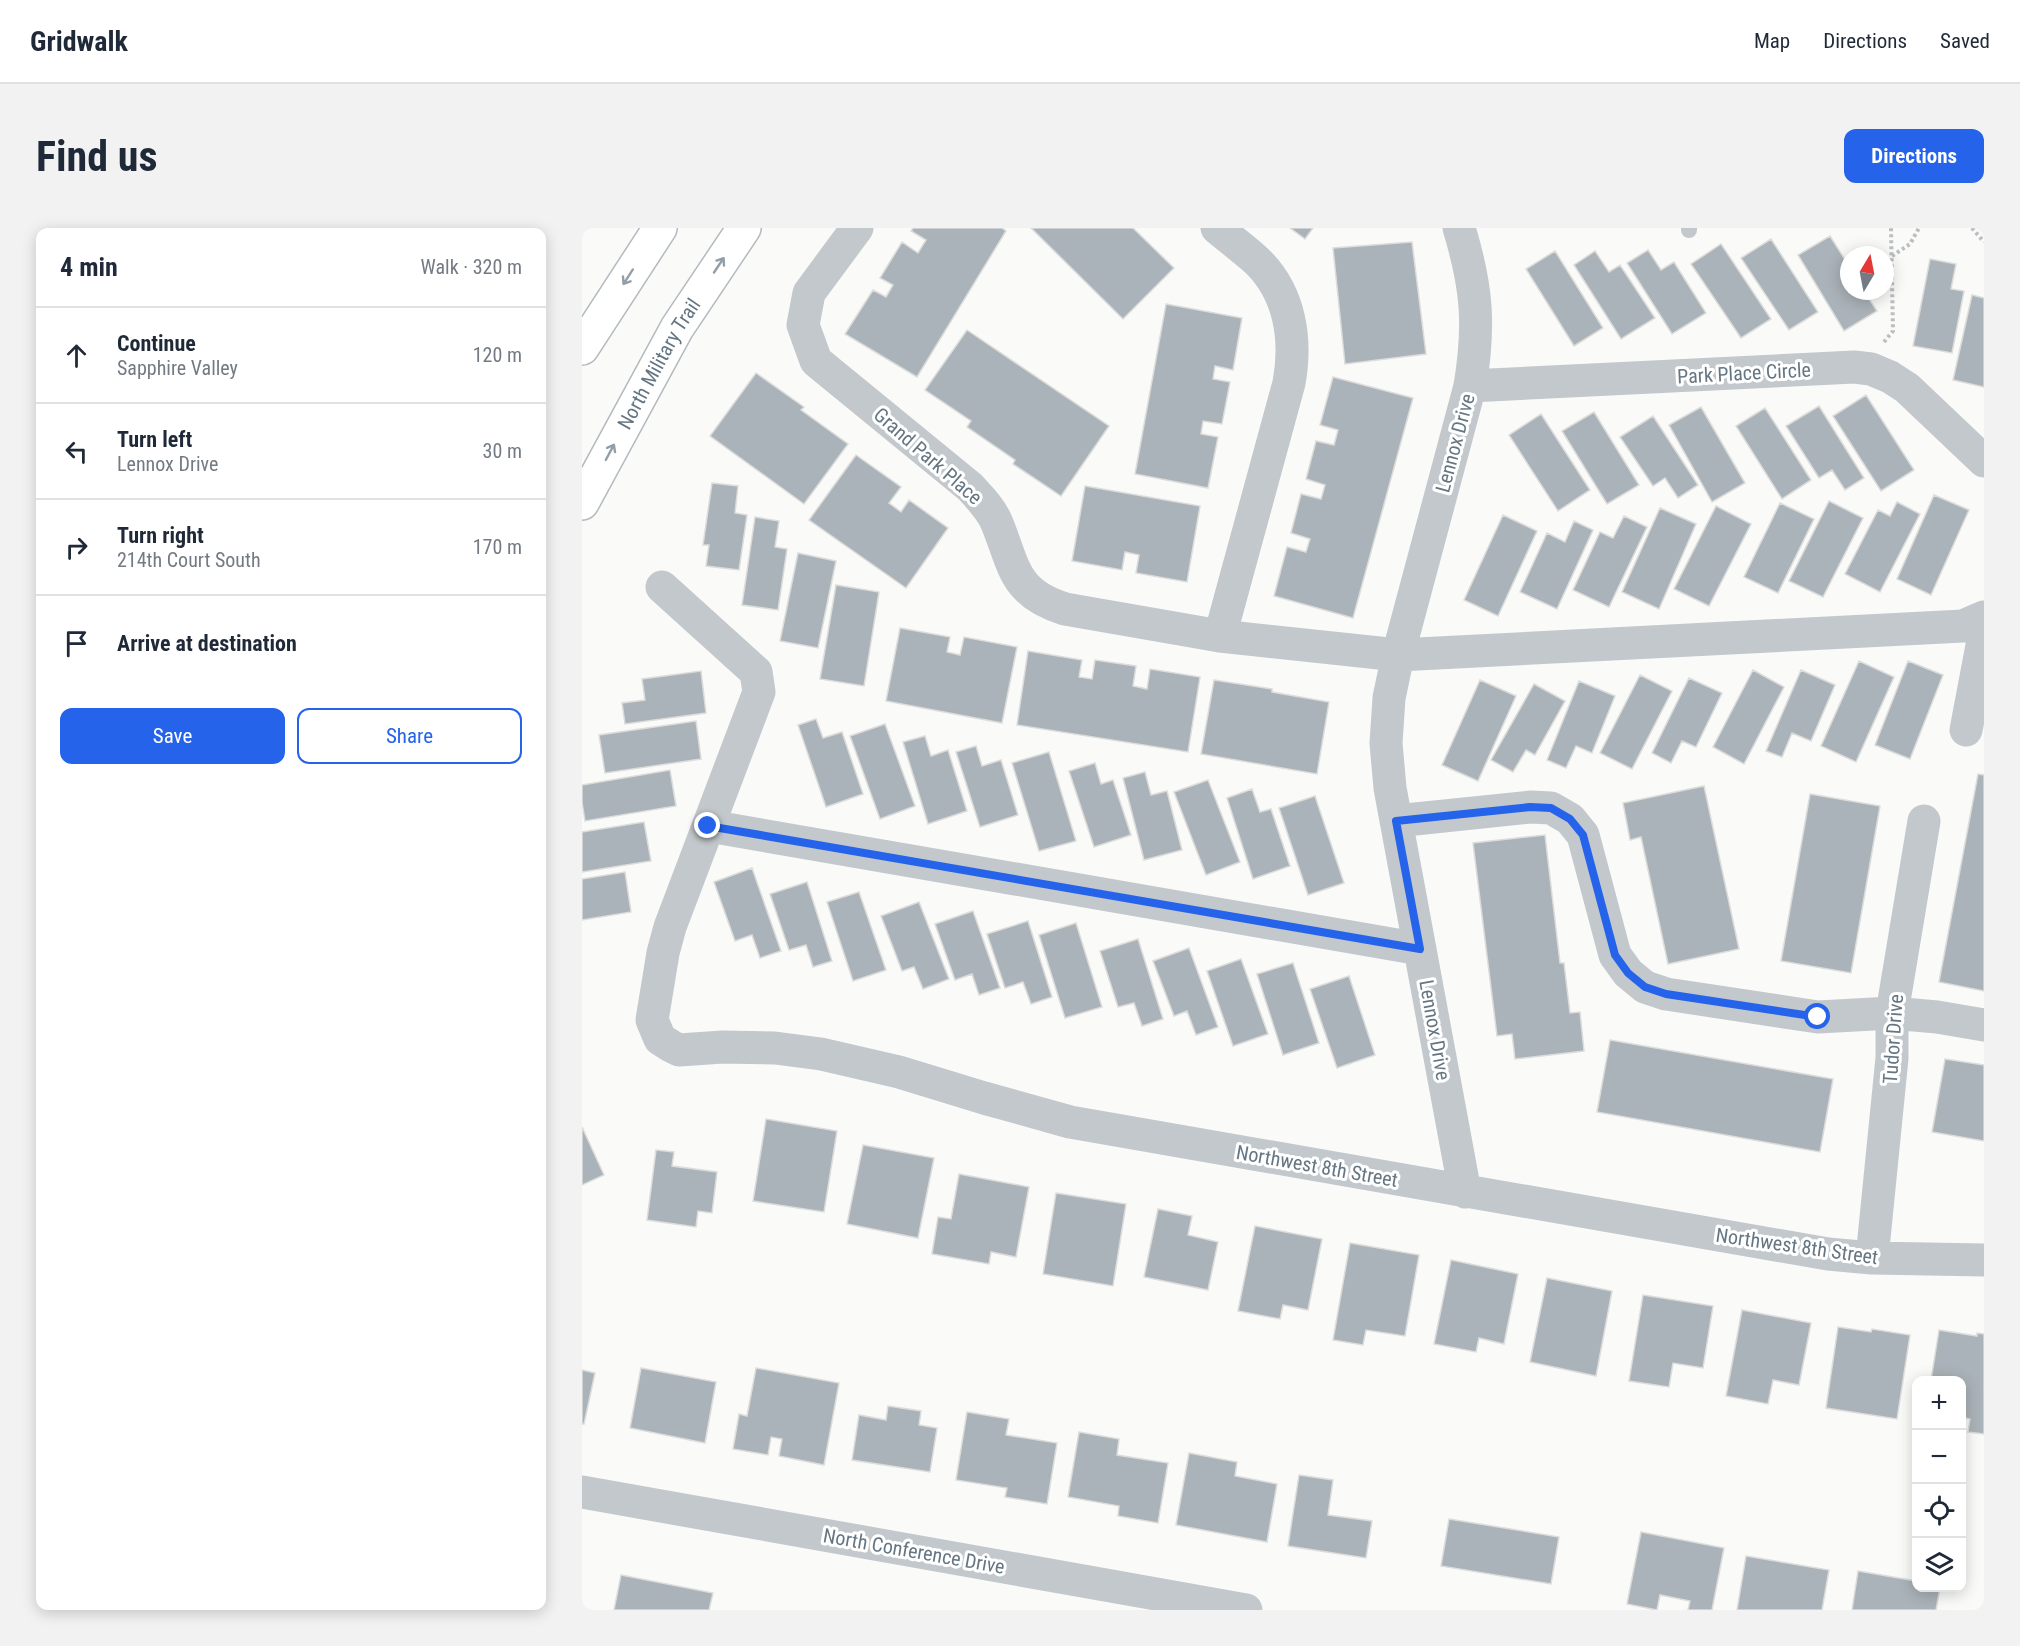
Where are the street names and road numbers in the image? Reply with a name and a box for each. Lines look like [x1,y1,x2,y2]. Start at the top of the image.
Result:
street label: North Military Trail [612,294,705,433]
street label: Park Place Circle [1677,358,1811,388]
street label: Lennox Drive [1430,391,1480,495]
street label: Grand Park Place [869,403,987,509]
street label: Lennox Drive [1414,978,1456,1082]
street label: Tudor Drive [1878,993,1908,1085]
street label: Northwest 8th Street [1234,1140,1400,1192]
street label: Northwest 8th Street [1714,1223,1880,1269]
street label: North Conference Drive [821,1523,1007,1579]

